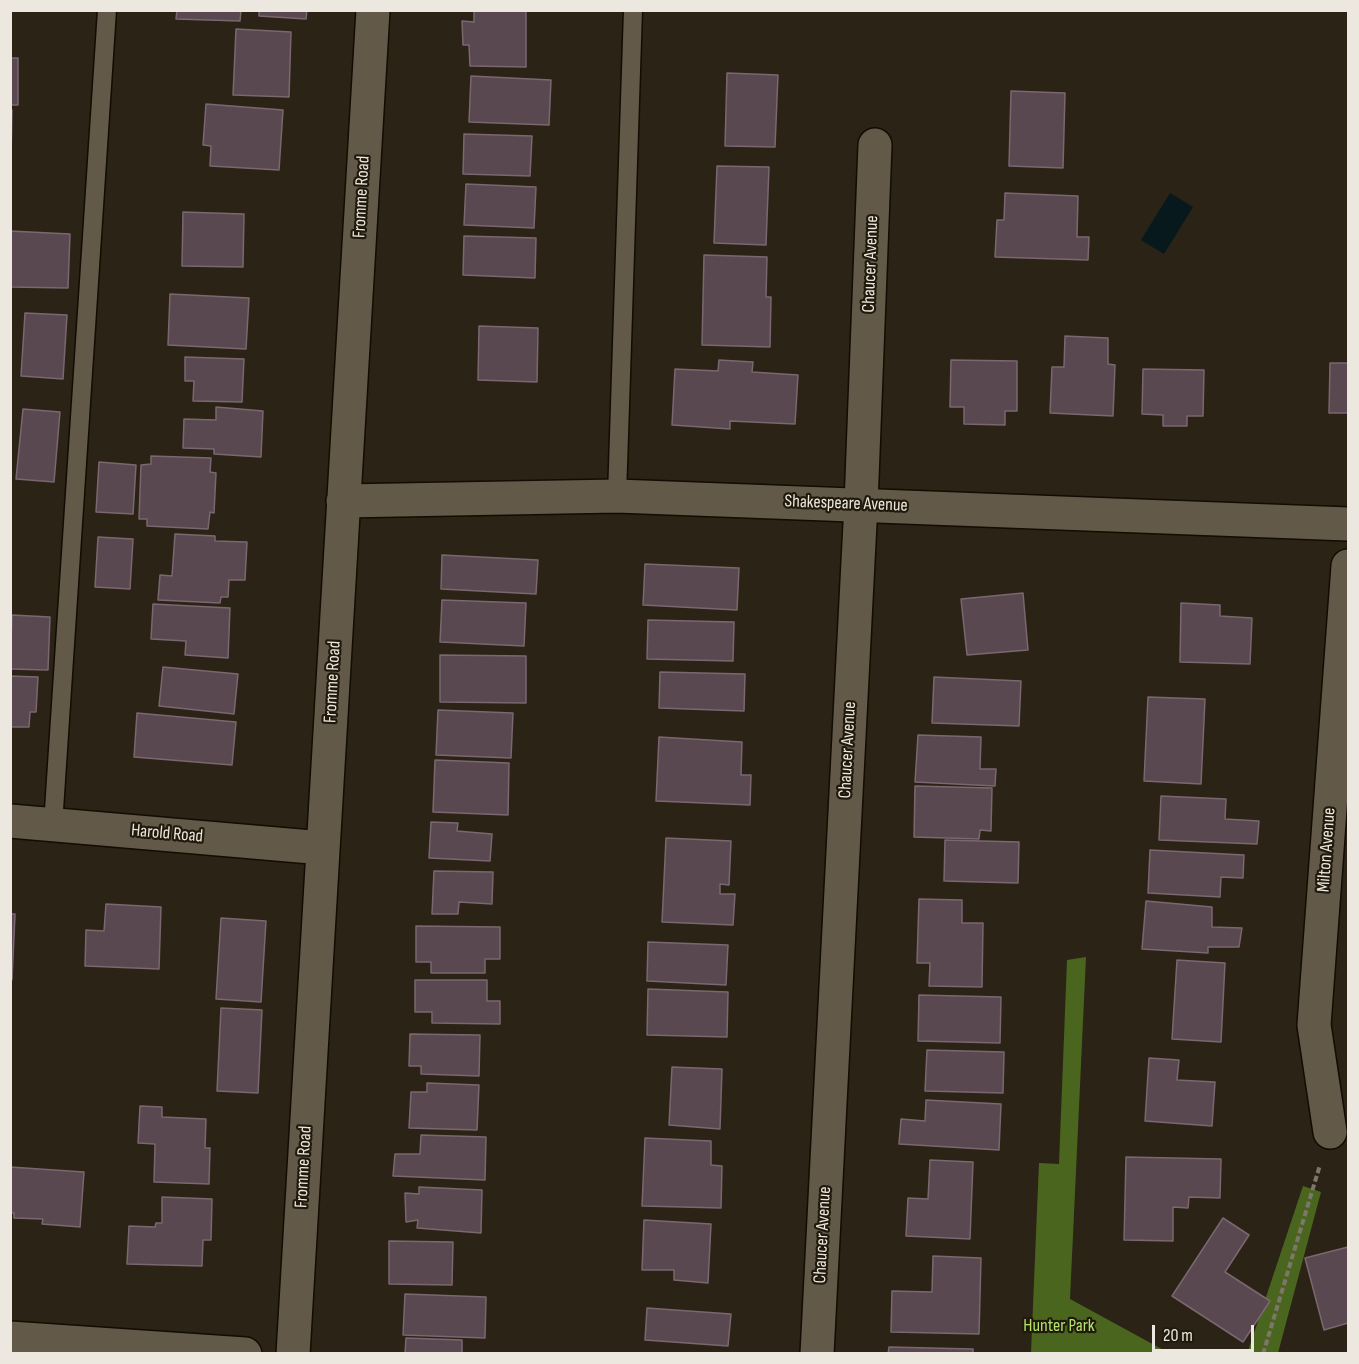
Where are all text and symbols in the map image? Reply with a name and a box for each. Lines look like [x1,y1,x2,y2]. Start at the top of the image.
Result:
street label: Fromme Road [349,155,375,239]
street label: Chaucer Avenue [859,215,883,313]
street label: Shakespeare Avenue [784,491,908,517]
street label: Fromme Road [320,640,346,724]
street label: Chaucer Avenue [835,701,861,799]
street label: Milton Avenue [1313,807,1341,893]
street label: Harold Road [130,820,204,848]
street label: Fromme Road [291,1125,317,1209]
street label: Chaucer Avenue [810,1186,836,1284]
scale bar [1155,1313,1257,1351]
park label: Hunter Park [1023,1315,1095,1337]
text: 20 m [1163,1325,1193,1346]

